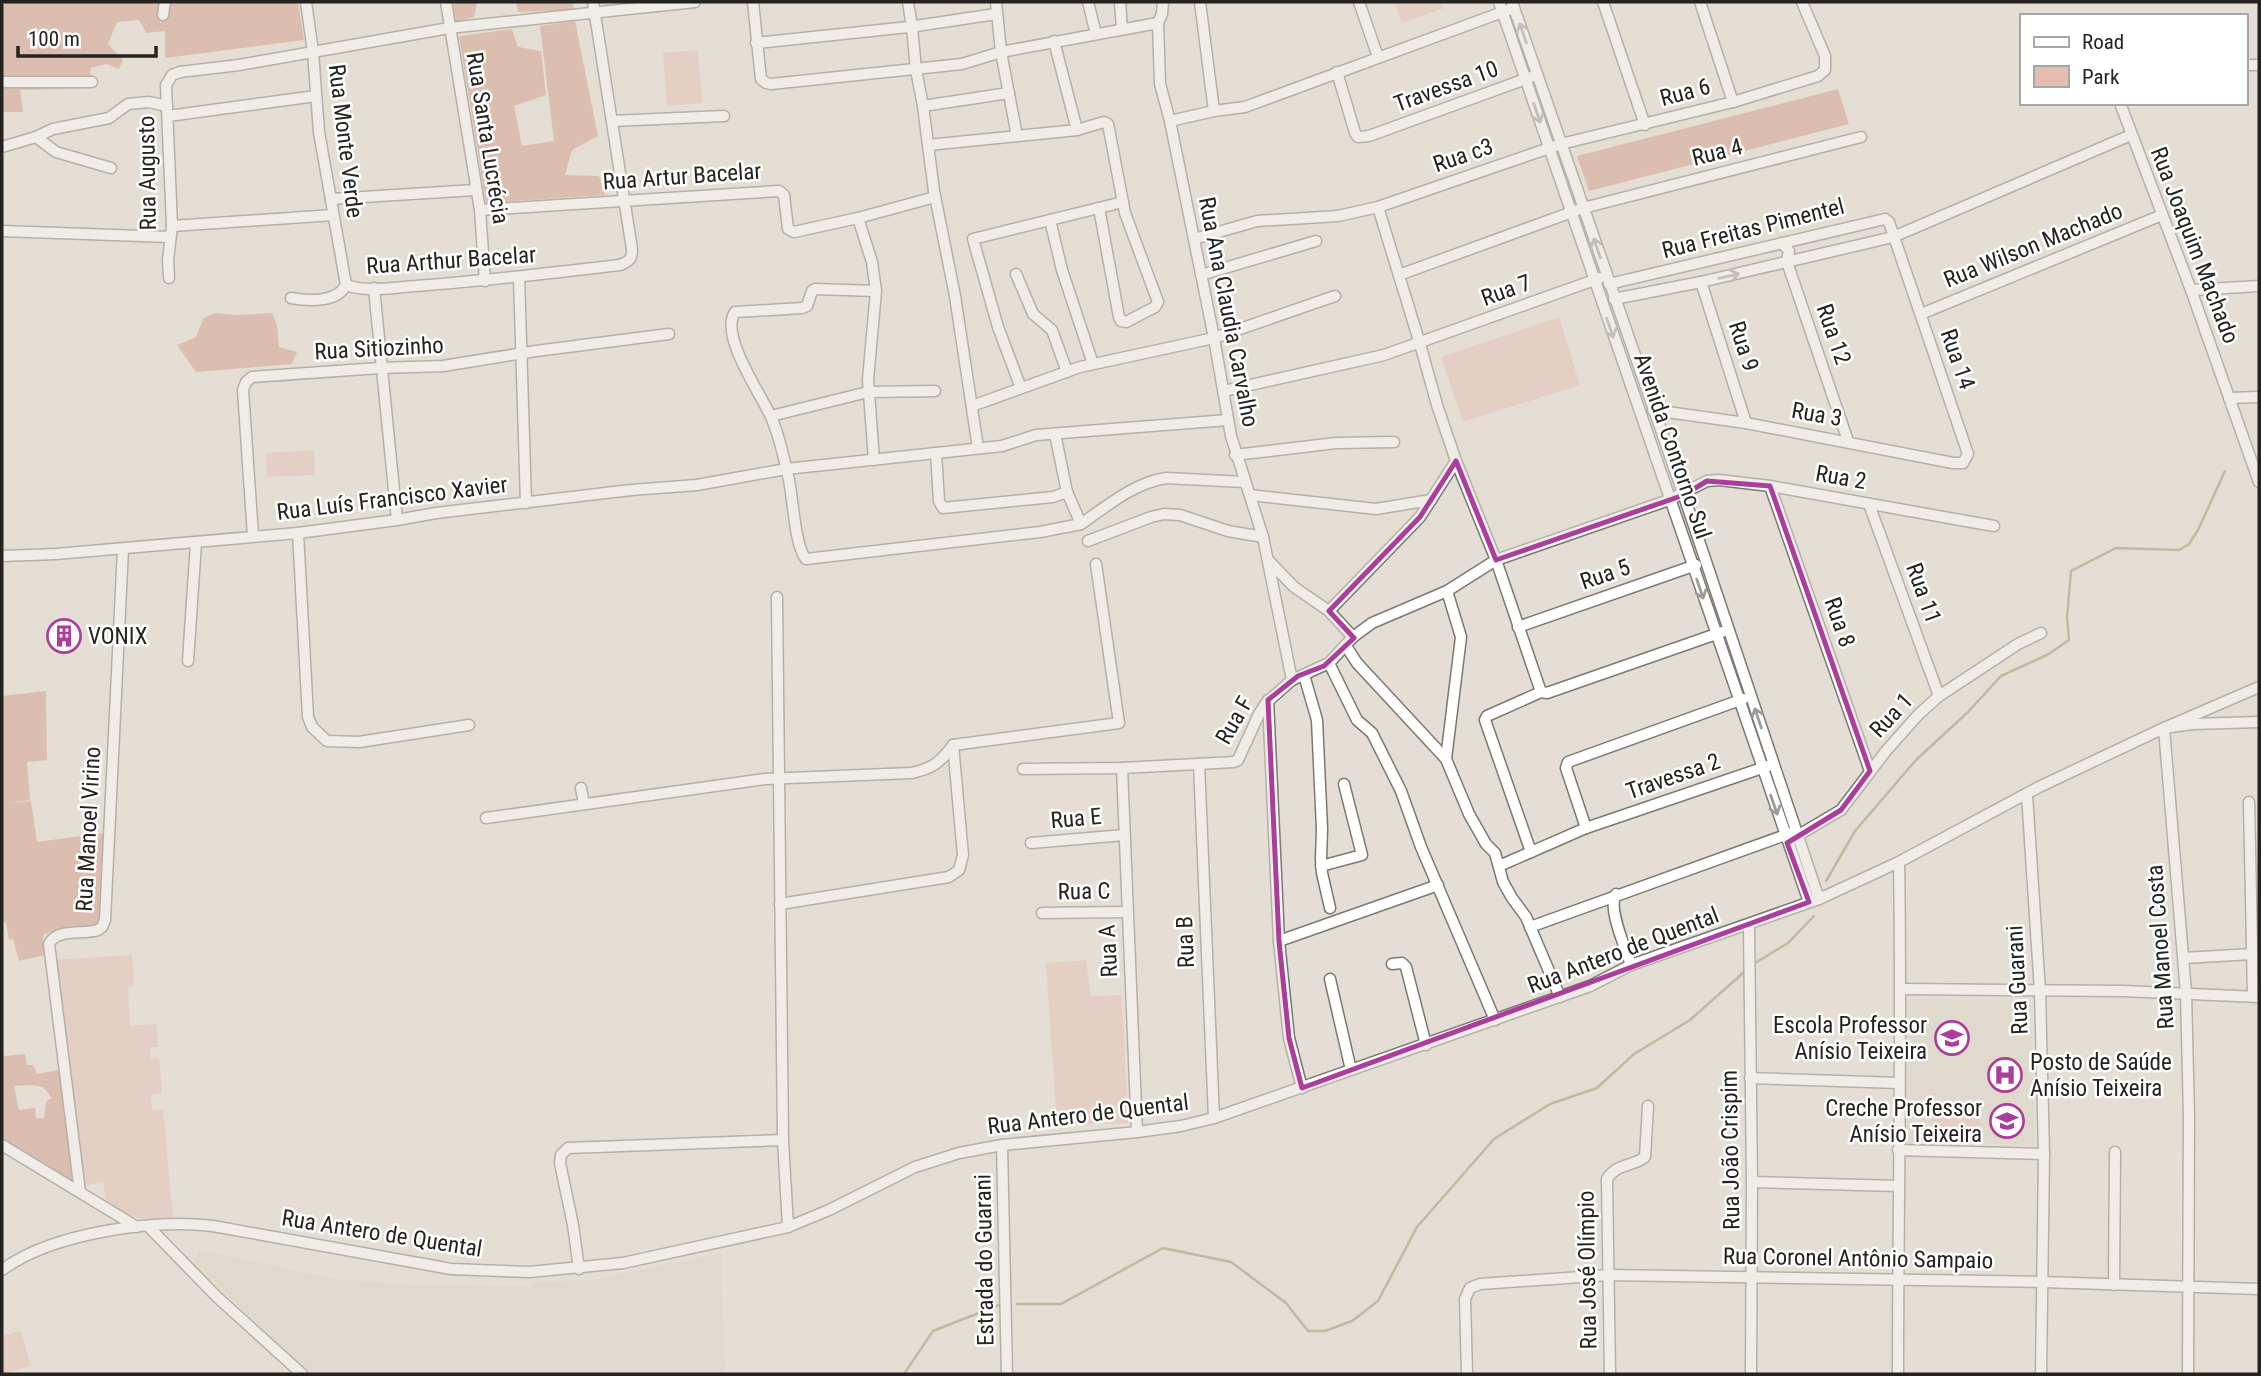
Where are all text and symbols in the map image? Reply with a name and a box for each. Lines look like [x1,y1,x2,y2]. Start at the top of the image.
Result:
scale bar [18,14,156,58]
legend [2020,14,2247,105]
one-way arrow [1516,22,1529,44]
text: 100 m [28,27,80,51]
text: Road [2082,30,2124,54]
street label: Rua Santa Lucrécia [461,50,514,226]
street label: Travessa 10 [1390,55,1502,118]
street label: Rua Monte Verde [323,63,368,219]
text: Park [2082,65,2120,89]
street label: Rua 6 [1657,73,1713,112]
one-way arrow [1532,101,1544,123]
street label: Rua Augusto [133,115,162,231]
street label: Rua c3 [1430,133,1497,178]
street label: Rua 4 [1689,133,1745,172]
street label: Rua Joaquim Machado [2145,143,2244,347]
street label: Rua Artur Bacelar [602,157,762,196]
street label: Rua Freitas Pimentel [1659,193,1847,264]
street label: Rua Ana Claudia Carvalho [1193,195,1264,429]
street label: Rua Wilson Machado [1940,197,2126,294]
one-way arrow [1590,238,1602,260]
street label: Rua Arthur Bacelar [365,241,537,280]
one-way arrow [1717,268,1740,282]
street label: Rua 7 [1478,269,1535,312]
street label: Rua 12 [1811,300,1856,368]
one-way arrow [1604,317,1617,339]
street label: Rua 9 [1723,318,1764,375]
street label: Rua 14 [1935,325,1980,393]
street label: Rua Sitiozinho [314,332,444,365]
street label: Avenida Contorno Sul [1628,350,1717,542]
street label: Rua 3 [1789,397,1844,432]
street label: Rua 2 [1813,460,1868,495]
street label: Rua Luís Francisco Xavier [275,471,509,526]
street label: Rua 5 [1577,553,1634,596]
street label: Rua 11 [1900,559,1947,627]
one-way arrow [1695,578,1707,600]
street label: Rua 8 [1818,594,1861,651]
building icon: VONIX [45,617,83,655]
place label: VONIX [88,623,147,650]
street label: Rua 1 [1864,687,1919,743]
street label: Rua F [1210,692,1259,749]
one-way arrow [1751,707,1764,729]
street label: Rua Manoel Virino [71,746,106,912]
street label: Travessa 2 [1623,748,1724,805]
one-way arrow [1769,793,1781,815]
street label: Rua E [1049,803,1103,834]
street label: Rua Manoel Costa [2141,864,2180,1030]
street label: Rua C [1057,878,1111,905]
street label: Rua Antero de Quental [1524,902,1723,999]
street label: Rua B [1171,915,1200,969]
street label: Rua A [1094,924,1123,978]
street label: Rua Guarani [2001,925,2034,1035]
place label: Escola Professor Anísio Teixeira [1773,1012,1927,1065]
school or university icon: Escola Professor Anísio Teixeira [1933,1019,1971,1057]
place label: Posto de Saúde Anísio Teixeira [2030,1049,2172,1102]
hospital icon: Posto de Saúde Anísio Teixeira [1986,1056,2024,1094]
street label: Rua João Crispim [1716,1070,1745,1230]
street label: Rua Antero de Quental [986,1089,1190,1140]
place label: Creche Professor Anísio Teixeira [1825,1095,1982,1148]
school or university icon: Creche Professor Anísio Teixeira [1988,1102,2026,1140]
street label: Estrada do Guarani [970,1174,999,1346]
street label: Rua José Olímpio [1573,1190,1602,1350]
street label: Rua Antero de Quental [280,1204,484,1263]
street label: Rua Coronel Antônio Sampaio [1723,1243,1993,1274]

